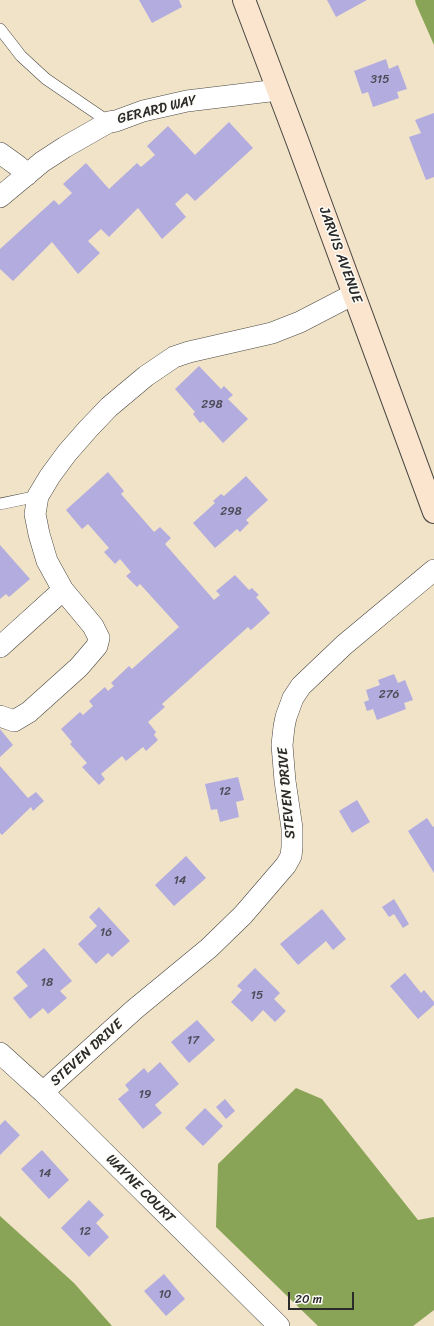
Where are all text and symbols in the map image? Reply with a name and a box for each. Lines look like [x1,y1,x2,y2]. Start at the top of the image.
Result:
house number: 315 [370,73,390,87]
street label: GERARD WAY [116,92,198,128]
street label: JARVIS AVENUE [315,205,365,305]
house number: 298 [201,398,223,412]
house number: 298 [220,505,242,519]
house number: 276 [379,688,399,702]
street label: STEVEN DRIVE [275,746,299,840]
house number: 12 [219,785,231,799]
house number: 14 [174,874,186,888]
house number: 16 [100,926,112,940]
house number: 18 [41,976,53,990]
house number: 15 [251,989,263,1003]
street label: STEVEN DRIVE [47,1016,127,1090]
house number: 17 [187,1034,199,1048]
house number: 19 [139,1088,151,1102]
street label: WAYNE COURT [102,1151,178,1227]
house number: 14 [39,1167,51,1181]
house number: 12 [79,1225,91,1239]
scale bar [290,1284,356,1310]
house number: 10 [159,1288,171,1302]
text: 20 m [295,1288,322,1310]

